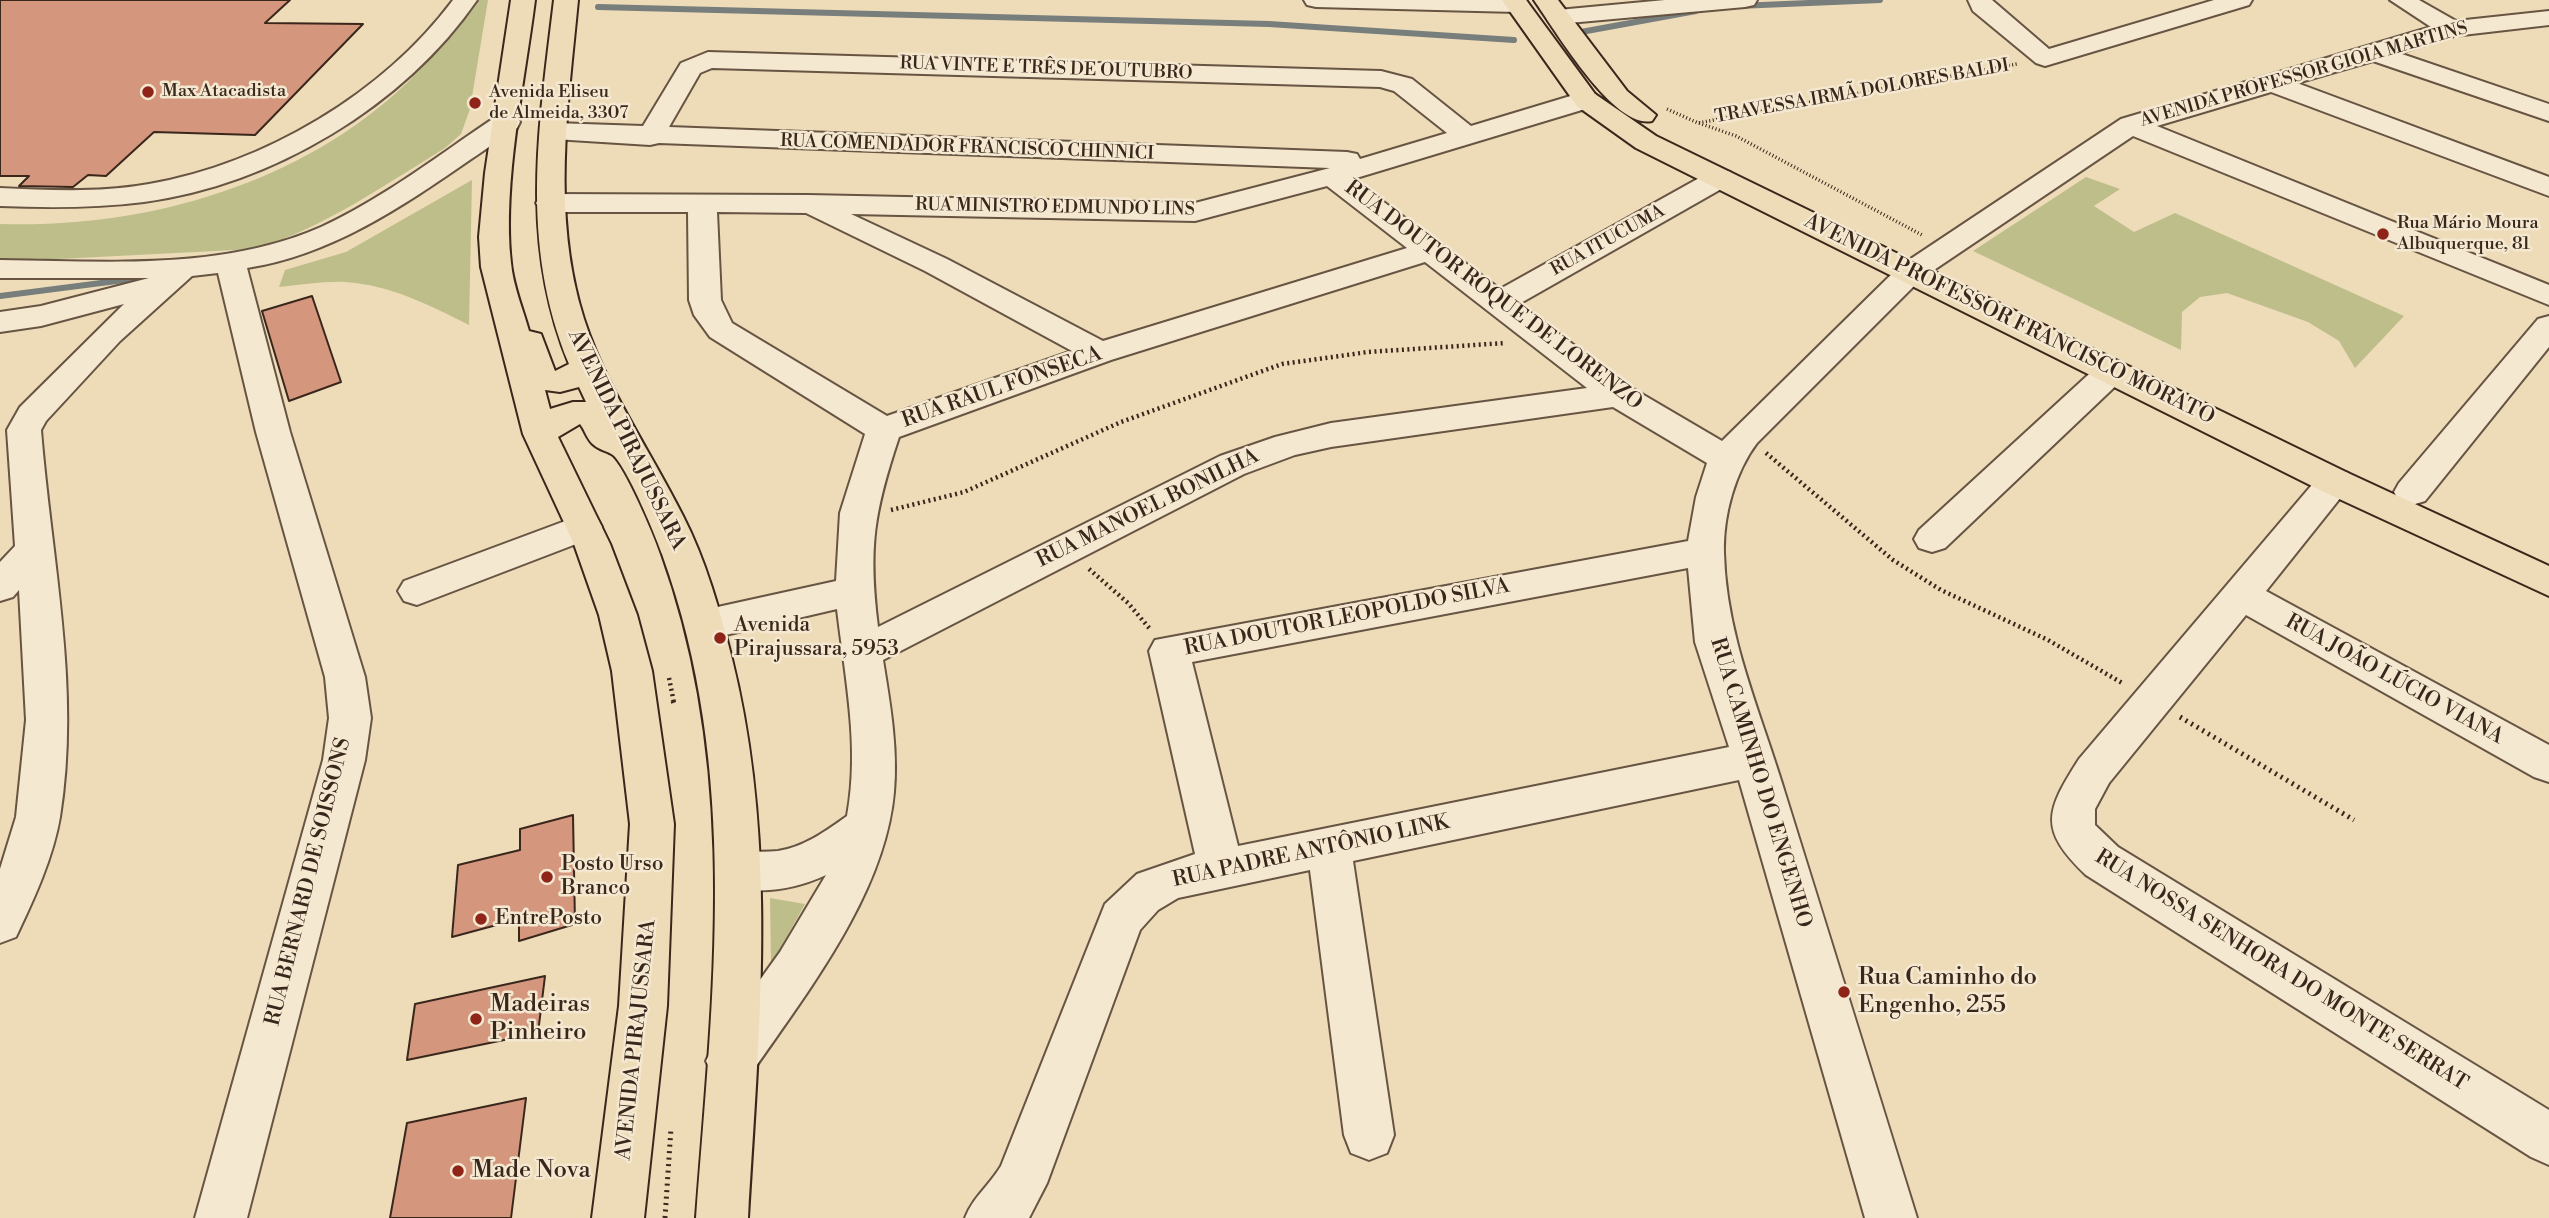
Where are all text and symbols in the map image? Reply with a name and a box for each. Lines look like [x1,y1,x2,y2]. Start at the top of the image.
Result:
street label: AVENIDA PROFESSOR GIOIA MARTINS [2138,18,2470,132]
street label: RUA VINTE E TRÊS DE OUTUBRO [899,53,1193,85]
street label: TRAVESSA IRMÃ DOLORES BALDI [1713,55,2011,129]
place label: Max Atacadista [162,81,286,103]
place label: Avenida Eliseu de Almeida, 3307 [489,82,628,124]
marker: Max Atacadista [140,84,156,100]
marker: Avenida Eliseu de Almeida, 3307 [467,95,483,111]
street label: RUA COMENDADOR FRANCISCO CHINNICI [780,131,1154,165]
street label: RUA DOUTOR ROQUE DE LORENZO [1339,176,1647,416]
street label: RUA MINISTRO EDMUNDO LINS [915,195,1195,221]
street label: RUA ITUCUMA [1547,201,1669,281]
street label: AVENIDA PROFESSOR FRANCISCO MORATO [1800,209,2218,431]
place label: Rua Mário Moura Albuquerque, 81 [2397,213,2539,256]
marker: Rua Mário Moura Albuquerque, 81 [2375,226,2391,242]
street label: AVENIDA PIRAJUSSARA [562,326,690,554]
street label: RUA RAUL FONSECA [899,342,1105,434]
street label: RUA MANOEL BONILHA [1033,444,1263,574]
street label: RUA DOUTOR LEOPOLDO SILVA [1182,574,1512,662]
street label: RUA JOÃO LÚCIO VIANA [2281,610,2507,750]
place label: Avenida Pirajussara, 5953 [734,613,899,663]
marker: Avenida Pirajussara, 5953 [712,630,728,646]
street label: RUA CAMINHO DO ENGENHO [1704,635,1816,931]
street label: RUA BERNARD DE SOISSONS [261,735,357,1029]
street label: RUA PADRE ANTÔNIO LINK [1170,810,1452,894]
street label: RUA NOSSA SENHORA DO MONTE SERRAT [2090,845,2472,1097]
place label: Posto Urso Branco [561,852,664,902]
marker: Posto Urso Branco [539,869,555,885]
place label: EntrePosto [495,906,602,932]
marker: EntrePosto [473,911,489,927]
street label: AVENIDA PIRAJUSSARA [612,918,662,1162]
place label: Rua Caminho do Engenho, 255 [1858,964,2037,1020]
marker: Rua Caminho do Engenho, 255 [1836,984,1852,1000]
place label: Madeiras Pinheiro [490,991,590,1047]
marker: Madeiras Pinheiro [468,1011,484,1027]
place label: Made Nova [472,1157,591,1185]
marker: Made Nova [450,1163,466,1179]

